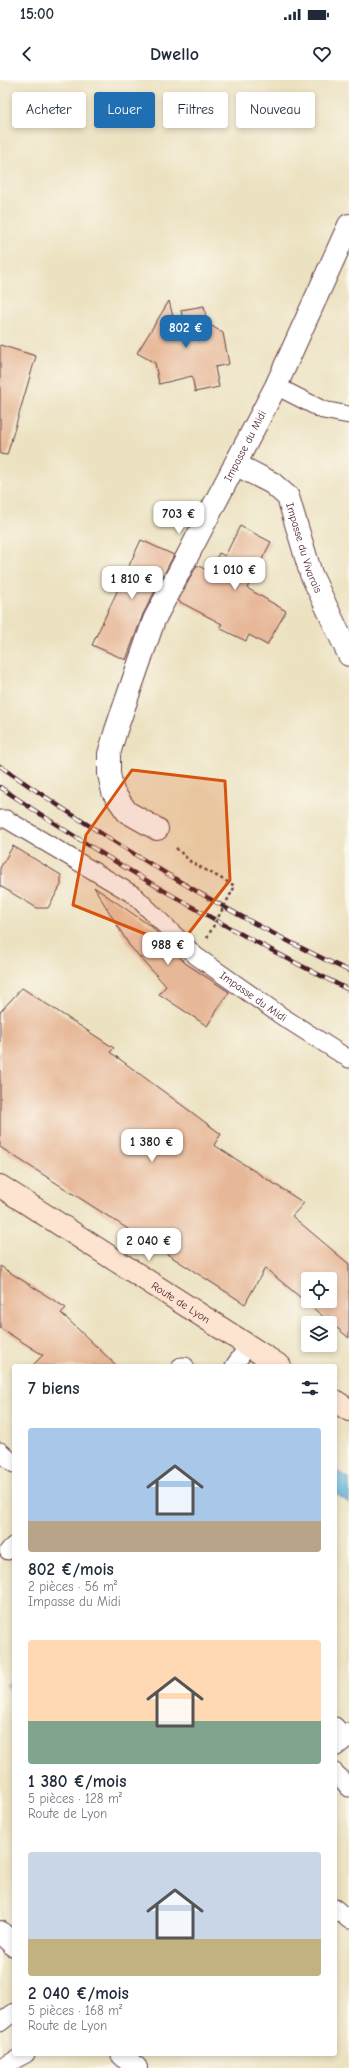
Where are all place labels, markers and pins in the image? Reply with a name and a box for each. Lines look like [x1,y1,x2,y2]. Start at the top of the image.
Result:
pin: 802 € [158,315,214,349]
pin: 703 € [151,501,207,535]
pin: 1 010 € [198,557,272,591]
pin: 1 810 € [95,566,169,600]
pin: 988 € [140,932,196,966]
pin: 1 380 € [115,1129,189,1163]
pin: 2 040 € [112,1228,186,1262]

